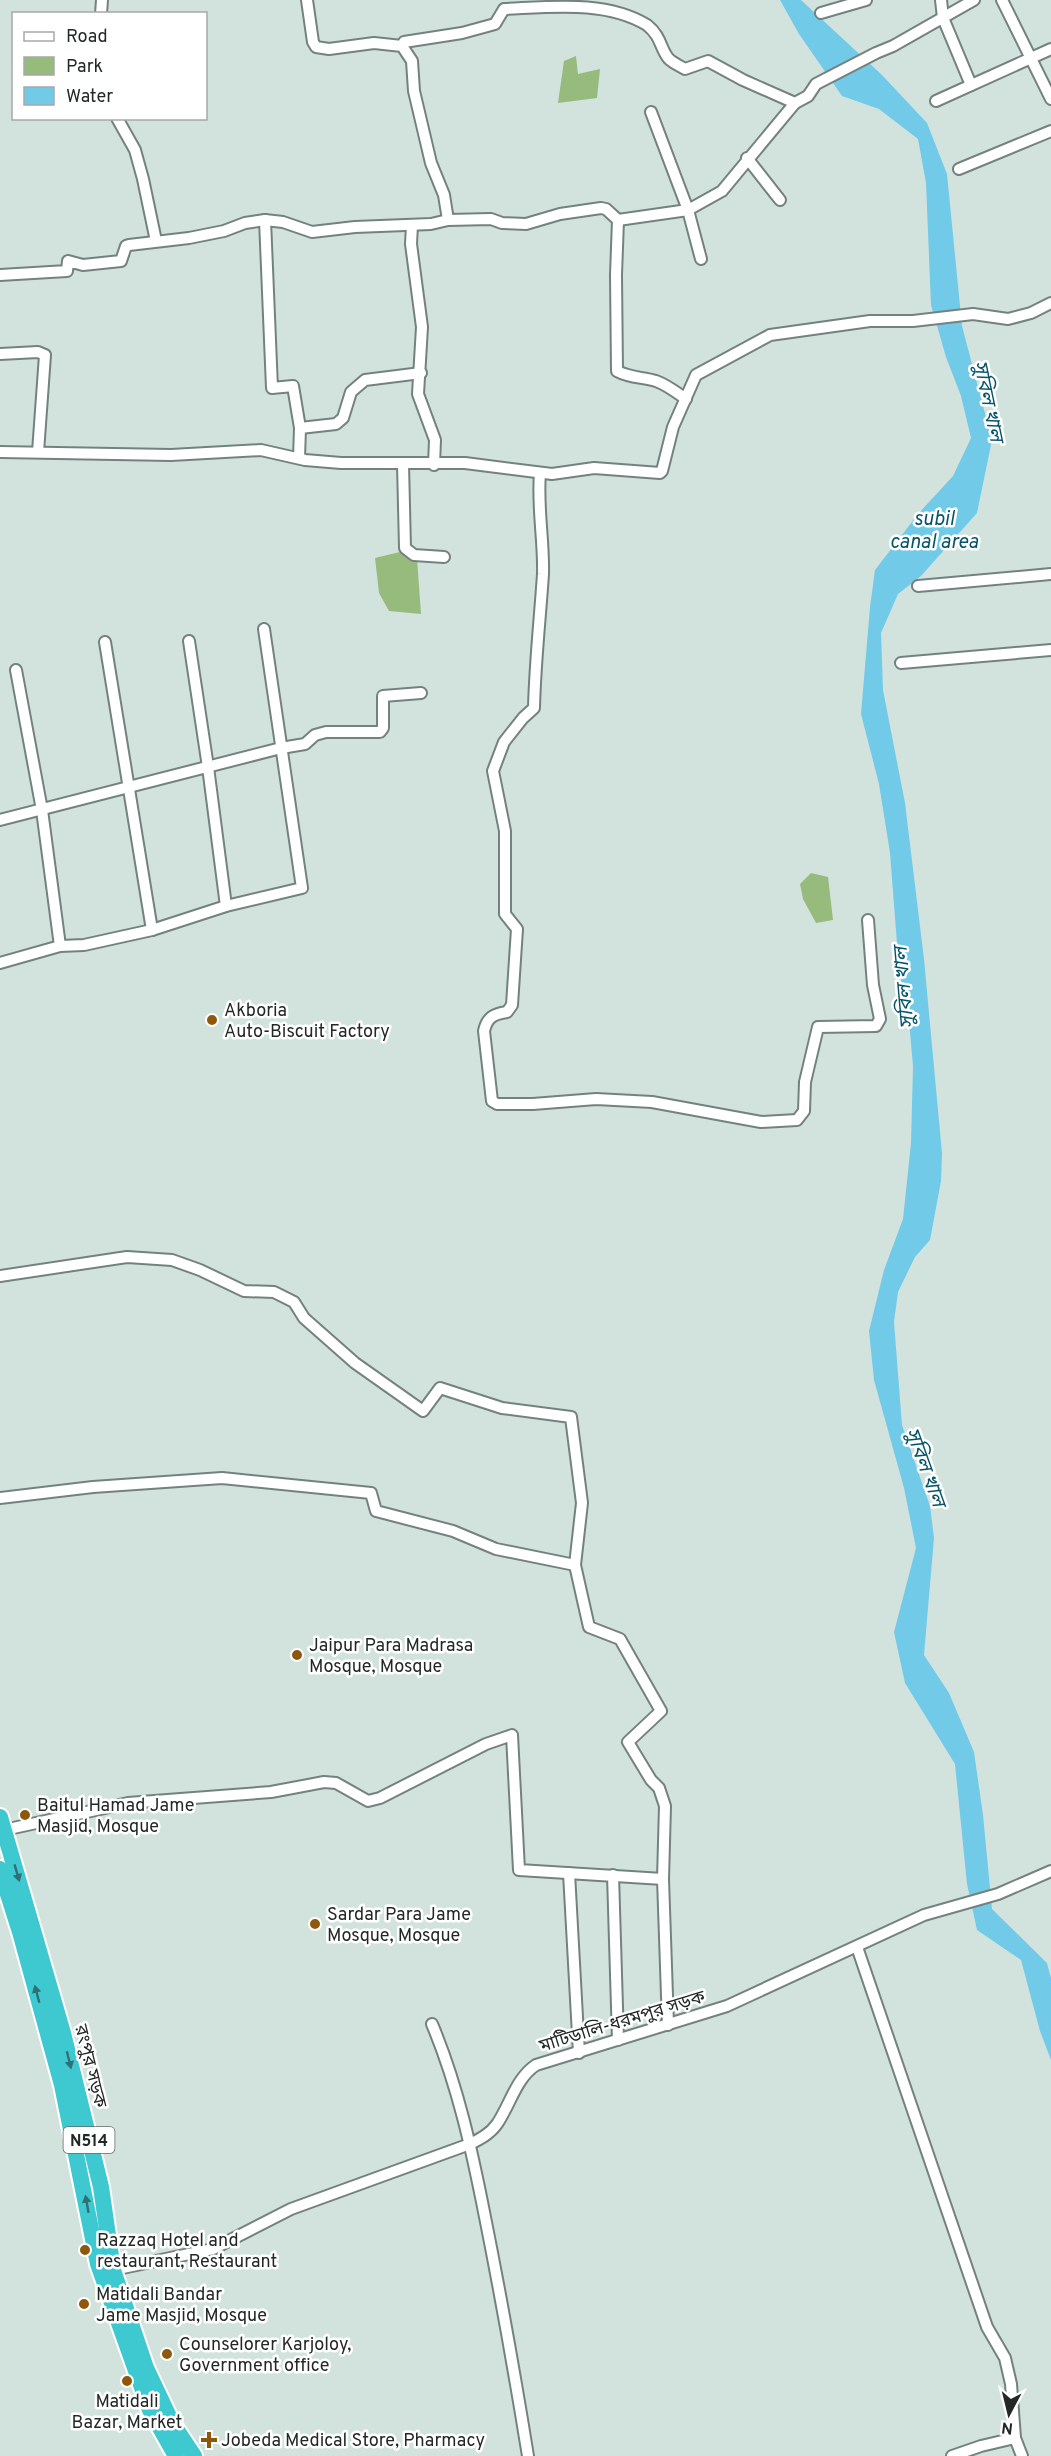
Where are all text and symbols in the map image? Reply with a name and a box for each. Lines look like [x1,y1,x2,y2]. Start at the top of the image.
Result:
legend [12,12,207,120]
text: Road [66,26,108,49]
text: Park [66,56,103,79]
text: Water [66,86,113,109]
water label: সুবিল খাল [966,359,1009,448]
water label: subil canal area [890,507,979,556]
water label: সুবিল খাল [888,942,922,1030]
place label: Akboria Auto-Biscuit Factory [224,1000,390,1044]
marker: Akboria Auto-Biscuit Factory [205,1013,219,1027]
water label: সুবিল খাল [898,1425,952,1514]
place label: Jaipur Para Madrasa Mosque, Mosque [309,1635,473,1679]
marker: Jaipur Para Madrasa Mosque, Mosque [290,1648,304,1662]
place label: Baitul Hamad Jame Masjid, Mosque [37,1795,194,1839]
marker: Baitul Hamad Jame Masjid, Mosque [18,1808,32,1822]
one-way arrow [13,1864,22,1882]
place label: Sardar Para Jame Mosque, Mosque [327,1904,471,1948]
marker: Sardar Para Jame Mosque, Mosque [308,1917,322,1931]
one-way arrow [32,1985,42,2003]
street label: মাটিডালি-ধরমপুর সড়ক [536,1986,709,2059]
street label: রংপুর সড়ক [68,2021,111,2111]
one-way arrow [65,2051,75,2070]
road number: N514 [64,2127,115,2153]
one-way arrow [82,2195,91,2214]
place label: Razzaq Hotel and restaurant, Restaurant [97,2230,277,2274]
marker: Razzaq Hotel and restaurant, Restaurant [78,2243,92,2257]
place label: Matidali Bandar Jame Masjid, Mosque [96,2284,267,2328]
marker: Matidali Bandar Jame Masjid, Mosque [77,2297,91,2311]
place label: Counselorer Karjoloy, Government office [179,2334,351,2378]
marker: Counselorer Karjoloy, Government office [160,2347,174,2361]
marker: Matidali Bazar, Market [120,2374,134,2388]
north arrow [979,2384,1039,2444]
place label: Matidali Bazar, Market [72,2391,182,2435]
text: N [1000,2416,1014,2438]
place label: Jobeda Medical Store, Pharmacy [221,2430,485,2453]
marker: Jobeda Medical Store, Pharmacy [202,2433,216,2447]

